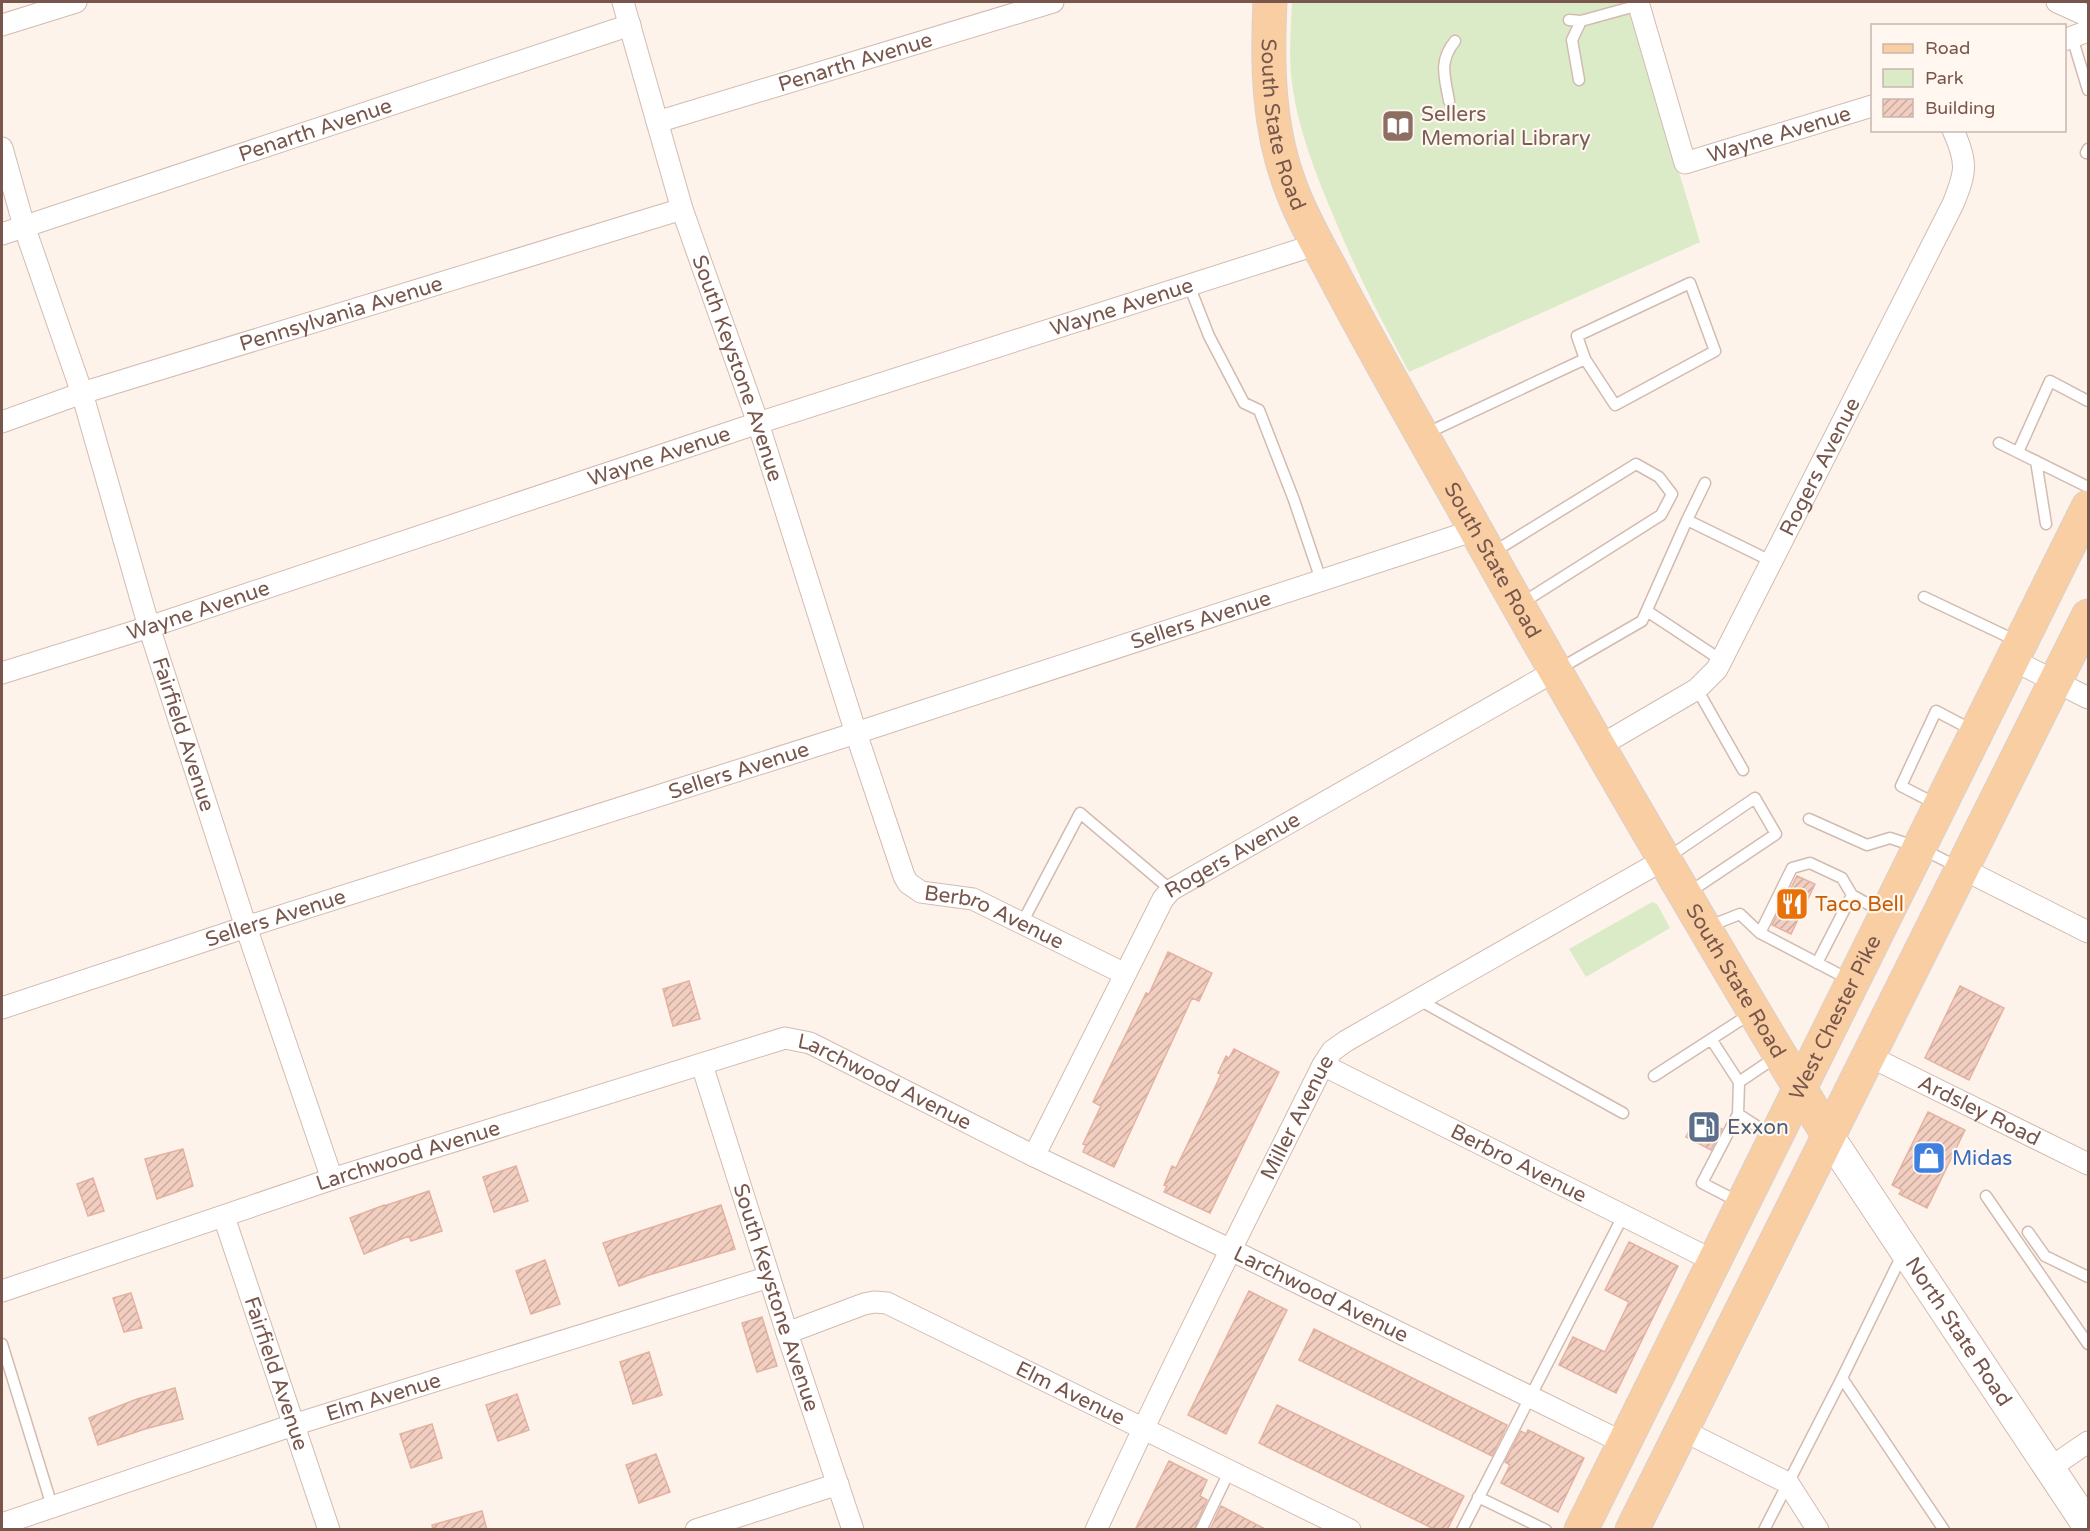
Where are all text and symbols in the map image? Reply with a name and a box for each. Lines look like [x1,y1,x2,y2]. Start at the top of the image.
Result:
legend [1871,24,2066,132]
street label: Penarth Avenue [775,27,935,98]
text: Road [1925,37,1970,59]
street label: South State Road [1256,38,1311,214]
text: Park [1925,67,1964,89]
street label: Penarth Avenue [235,93,395,167]
text: Building [1925,97,1995,119]
street label: Wayne Avenue [1704,101,1854,168]
place label: Sellers Memorial Library [1421,102,1590,151]
library icon: Sellers Memorial Library [1380,108,1416,144]
street label: South Keystone Avenue [686,252,788,485]
street label: Pennsylvania Avenue [237,271,446,357]
street label: Wayne Avenue [1047,273,1196,342]
street label: Rogers Avenue [1775,393,1866,540]
street label: Wayne Avenue [585,421,734,492]
street label: South State Road [1438,478,1546,643]
street label: Wayne Avenue [124,575,273,646]
street label: Sellers Avenue [1128,586,1274,655]
street label: Fairfield Avenue [147,654,220,815]
street label: Sellers Avenue [665,737,812,805]
street label: Rogers Avenue [1160,807,1305,904]
street label: Berbro Avenue [923,881,1068,955]
street label: Sellers Avenue [202,884,349,953]
restaurant icon: Taco Bell [1774,886,1810,922]
place label: Taco Bell [1815,892,1904,917]
street label: South State Road [1680,899,1791,1063]
street label: West Chester Pike [1784,931,1887,1104]
street label: Larchwood Avenue [796,1029,976,1135]
street label: Miller Avenue [1256,1050,1339,1184]
street label: Ardsley Road [1914,1070,2044,1152]
fuel station icon: Exxon [1686,1109,1722,1145]
street label: Larchwood Avenue [313,1115,503,1197]
place label: Exxon [1727,1115,1789,1140]
street label: Berbro Avenue [1446,1119,1591,1208]
shop icon: Midas [1911,1140,1947,1176]
place label: Midas [1952,1146,2012,1171]
street label: South Keystone Avenue [727,1181,824,1415]
street label: Larchwood Avenue [1229,1241,1412,1348]
street label: North State Road [1900,1253,2017,1411]
street label: Fairfield Avenue [239,1293,313,1454]
street label: Elm Avenue [1012,1356,1129,1431]
street label: Elm Avenue [323,1368,444,1427]

